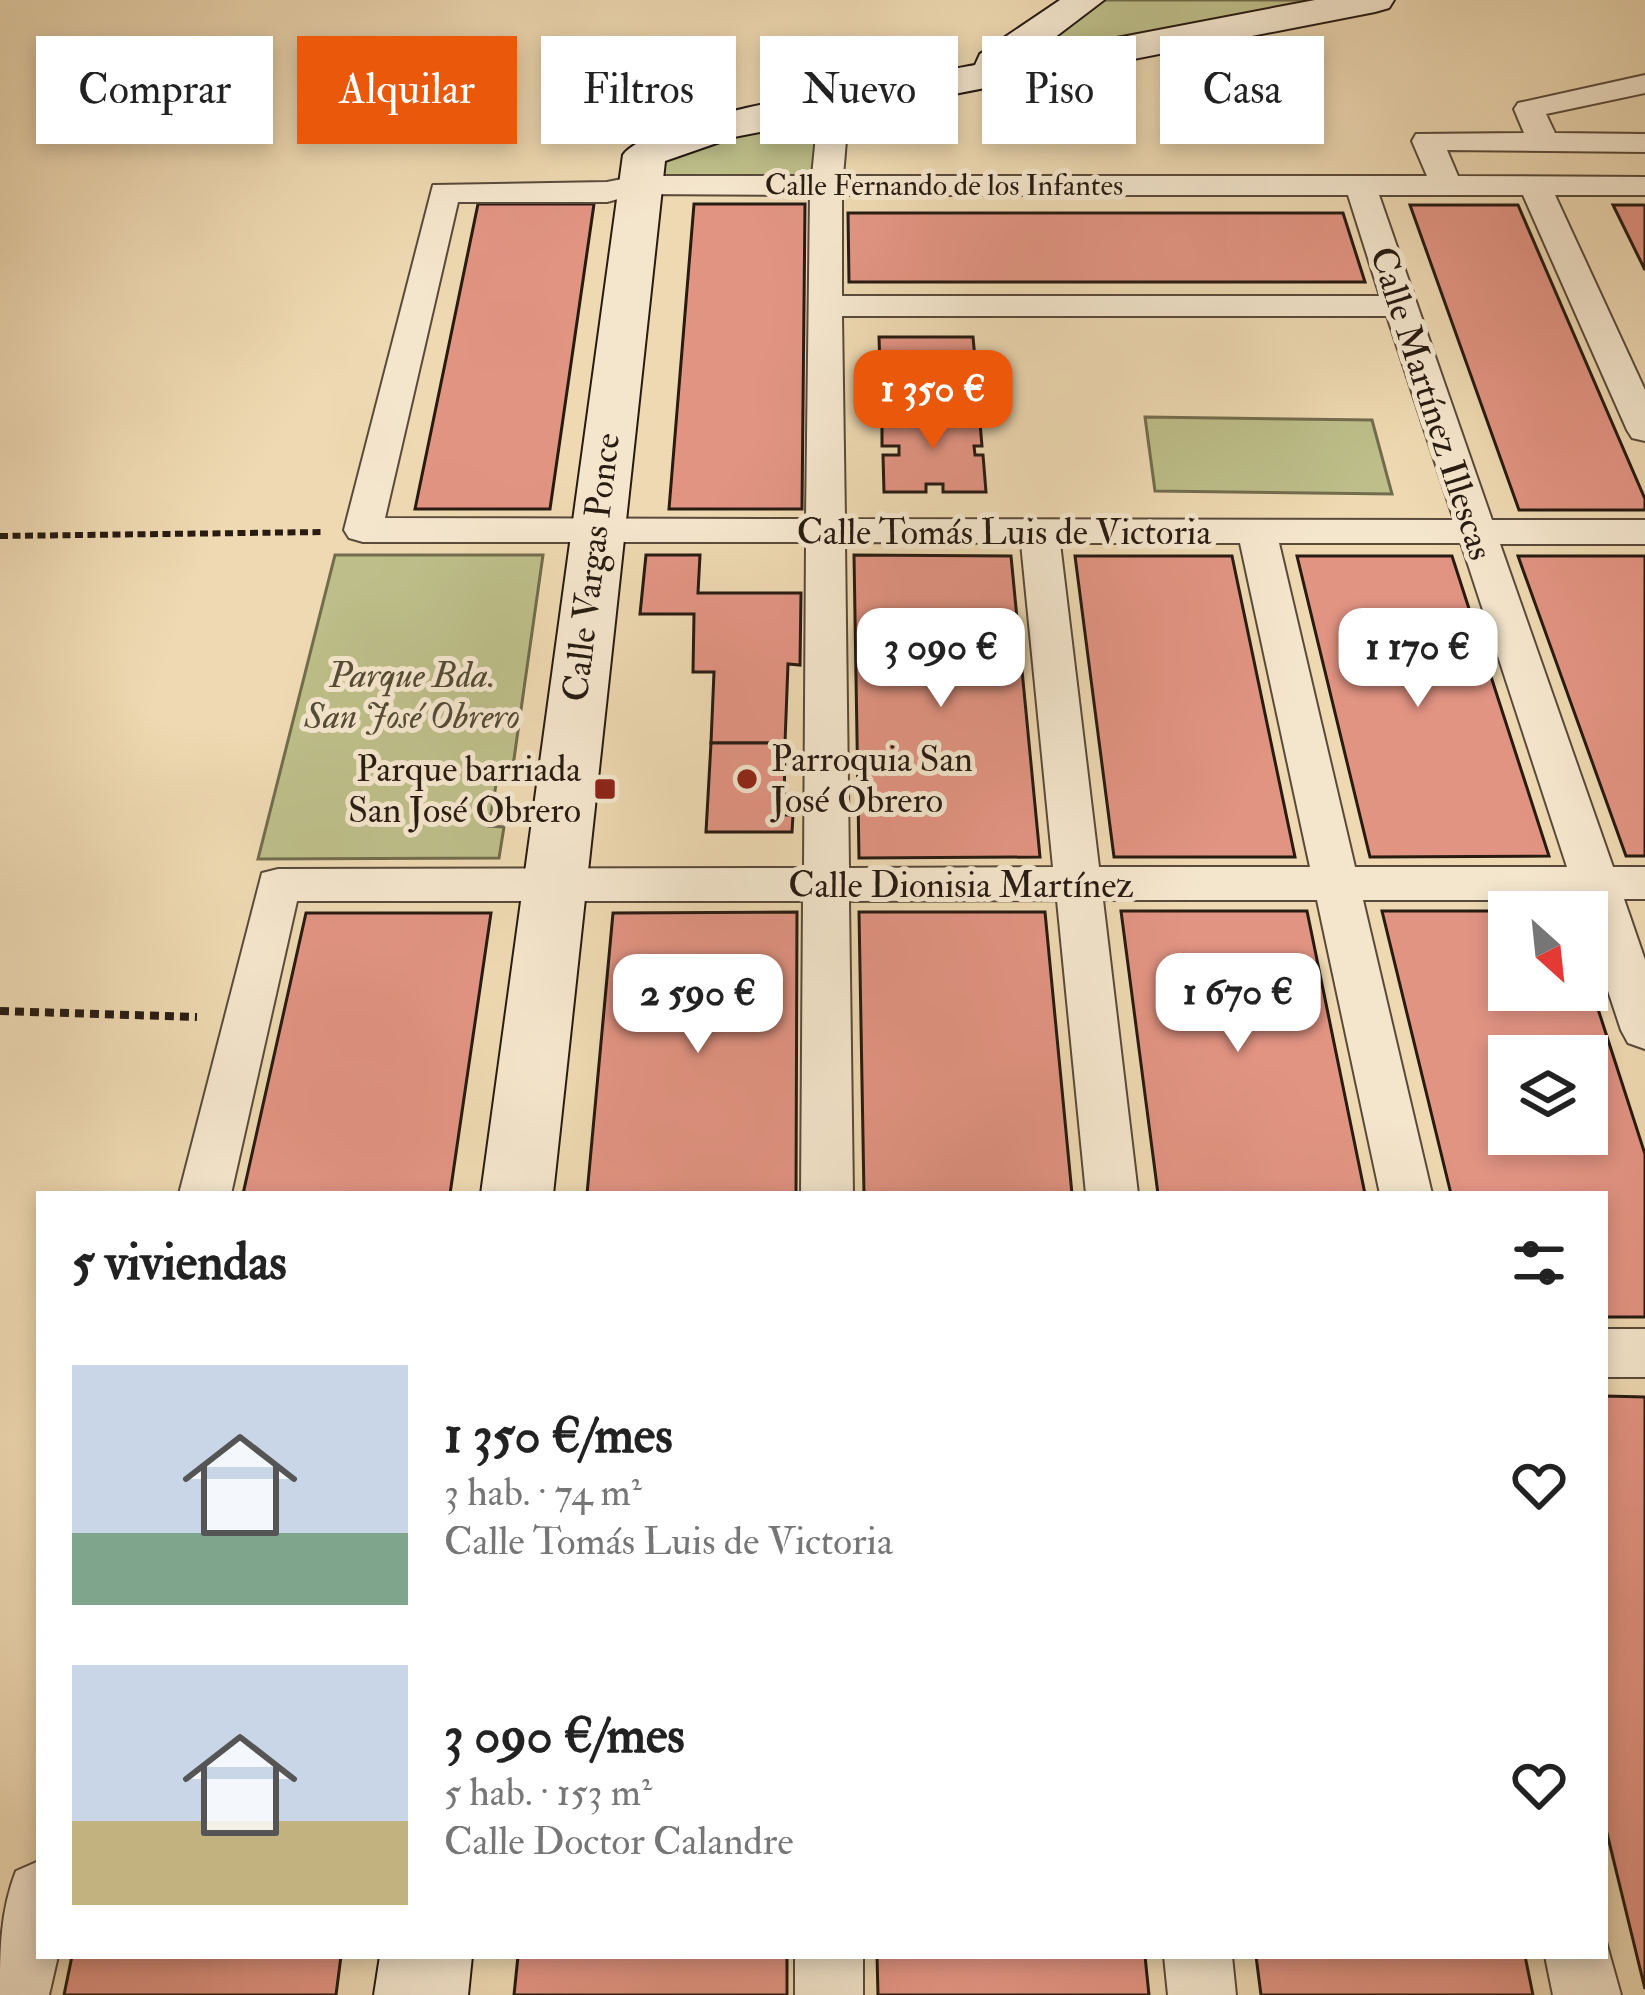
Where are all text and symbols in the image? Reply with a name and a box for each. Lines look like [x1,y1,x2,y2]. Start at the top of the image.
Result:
chip: Comprar [36,36,273,144]
chip: Alquilar [297,36,517,144]
chip: Filtros [541,36,736,144]
chip: Nuevo [760,36,958,144]
chip: Piso [982,36,1136,144]
chip: Casa [1160,36,1324,144]
street label: Calle Fernando de los Infantes [765,167,1123,204]
street label: Calle Martínez Illescas [1360,241,1503,566]
pin: 1 350 € [822,350,1044,452]
text: 1 350 € [881,364,985,413]
street label: Calle Vargas Ponce [553,430,630,704]
street label: Calle Tomás Luis de Victoria [797,510,1212,555]
pin: 3 090 € [830,608,1052,710]
pin: 1 170 € [1307,608,1529,710]
text: 3 090 € [884,622,998,671]
text: 1 170 € [1366,622,1470,671]
park label: Parque Bda. San José Obrero [303,653,520,739]
place label: Parroquia San José Obrero [770,737,973,823]
place label: Parque barriada San José Obrero [348,747,582,833]
marker: Parroquia San José Obrero [734,766,760,792]
marker: Parque barriada San José Obrero [592,776,618,802]
street label: Calle Dionisia Martínez [788,863,1134,908]
north arrow [1488,891,1608,1011]
map controls [1488,891,1608,1155]
pin: 1 670 € [1127,953,1349,1055]
pin: 2 590 € [587,954,809,1056]
text: 1 670 € [1183,967,1293,1016]
text: 2 590 € [640,968,756,1017]
button: layers [1488,1035,1608,1155]
icon: filters [1506,1230,1572,1296]
text: 5 viviendas [72,1231,287,1295]
text: 1 350 €/mes [444,1404,673,1468]
icon: home [168,1413,312,1557]
icon: heart [1506,1452,1572,1518]
text: 3 hab. · 74 m² [444,1468,642,1517]
text: Calle Tomás Luis de Victoria [444,1517,893,1566]
text: 3 090 €/mes [444,1704,685,1768]
icon: home [168,1713,312,1857]
icon: heart [1506,1752,1572,1818]
text: 5 hab. · 153 m² [444,1768,652,1817]
text: Calle Doctor Calandre [444,1817,793,1866]

